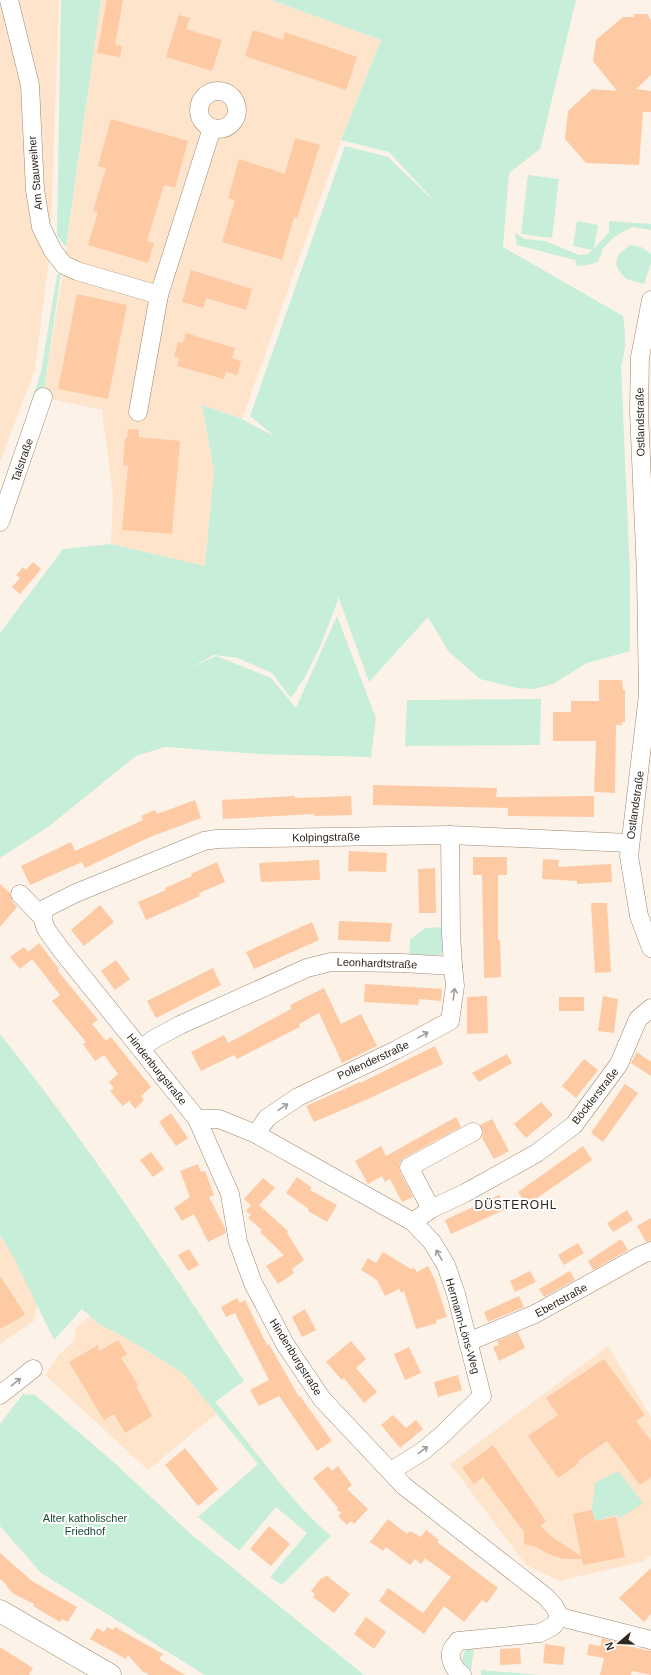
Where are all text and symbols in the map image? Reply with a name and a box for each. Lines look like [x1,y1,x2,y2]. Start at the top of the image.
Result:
street label: Am Stauweiher [26,135,44,211]
street label: Ostlandstraße [633,387,647,457]
street label: Talstraße [9,437,35,483]
street label: Ostlandstraße [624,770,646,840]
street label: Kolpingstraße [292,830,360,844]
street label: Leonhardtstraße [336,956,418,970]
one-way arrow [450,988,458,1001]
street label: Hindenburgstraße [125,1031,189,1107]
one-way arrow [417,1031,429,1039]
street label: Pollenderstraße [335,1038,411,1082]
street label: Böcklerstraße [569,1066,621,1126]
one-way arrow [277,1103,288,1111]
district label: DÜSTEROHL [474,1198,558,1212]
one-way arrow [435,1249,443,1261]
street label: Hermann-Löns-Weg [444,1277,482,1375]
street label: Ebertstraße [533,1281,589,1319]
street label: Hindenburgstraße [268,1316,324,1398]
one-way arrow [11,1378,22,1387]
one-way arrow [418,1445,429,1454]
park label: Alter katholischer Friedhof [43,1512,128,1537]
north arrow [599,1623,639,1663]
text: N [603,1640,617,1652]

